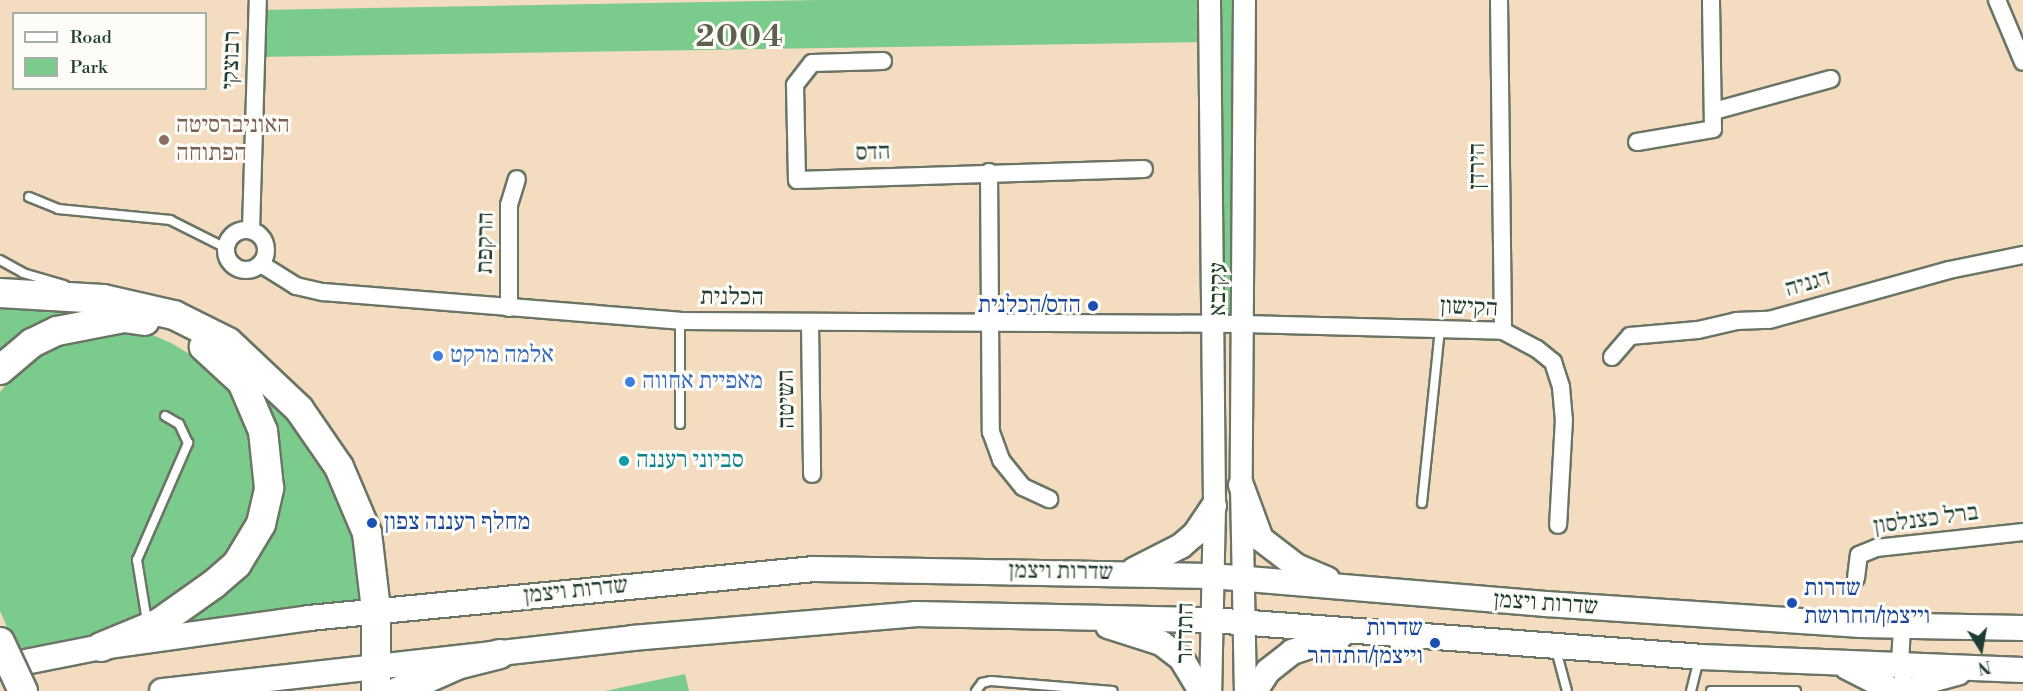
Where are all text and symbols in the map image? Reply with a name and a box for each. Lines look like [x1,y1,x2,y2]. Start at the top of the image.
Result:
legend [12,12,207,90]
district label: 2004 [696,19,784,55]
text: Road [70,26,112,49]
street label: רבוצקי [217,30,247,90]
text: Park [70,56,107,79]
place label: האוניברסיטה הפתוחה [176,112,290,168]
marker: האוניברסיטה הפתוחה [157,133,171,147]
street label: הדס [855,138,891,168]
street label: הירדן [1464,143,1492,189]
street label: הרקפת [471,212,501,274]
street label: עקיבא [1205,262,1233,316]
street label: דגניה [1782,264,1834,304]
street label: הכלנית [700,283,764,313]
place label: הדס/הכלנית [978,292,1081,320]
street label: הקישון [1439,292,1499,324]
marker: הדס/הכלנית [1086,299,1100,313]
place label: אלמה מרקט [450,342,554,370]
marker: אלמה מרקט [431,349,445,363]
place label: מאפיית אחווה [642,368,763,396]
street label: השיטה [772,369,802,429]
marker: מאפיית אחווה [623,375,637,389]
place label: סביוני רעננה [636,447,744,475]
marker: סביוני רעננה [617,454,631,468]
street label: ברל כצנלסון [1872,498,1980,542]
place label: מחלף רעננה צפון [384,509,530,537]
marker: מחלף רעננה צפון [365,516,379,530]
street label: שדרות ויצמן [1008,557,1114,587]
street label: שדרות ויצמן [522,571,630,611]
place label: שדרות וייצמן/החרושת [1804,575,1930,631]
street label: שדרות ויצמן [1493,586,1599,622]
marker: שדרות וייצמן/החרושת [1785,596,1799,610]
street label: התדהר [1171,602,1201,664]
place label: שדרות וייצמן/התדהר [1308,615,1423,671]
north arrow [1951,619,2011,679]
marker: שדרות וייצמן/התדהר [1428,636,1442,650]
text: N [1976,656,1993,678]

